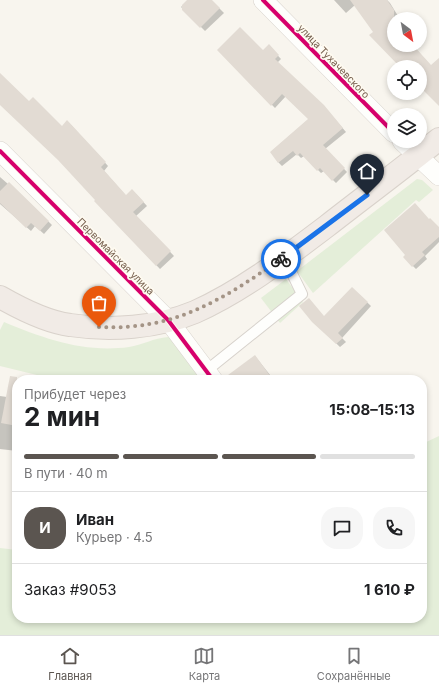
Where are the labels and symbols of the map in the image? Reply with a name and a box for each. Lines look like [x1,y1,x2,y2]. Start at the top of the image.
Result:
north arrow [387,12,427,52]
street label: улица Тухачевского [296,22,372,100]
pin [350,154,384,195]
street label: Первомайская улица [75,215,157,297]
courier [261,239,301,279]
pin [82,286,116,327]

